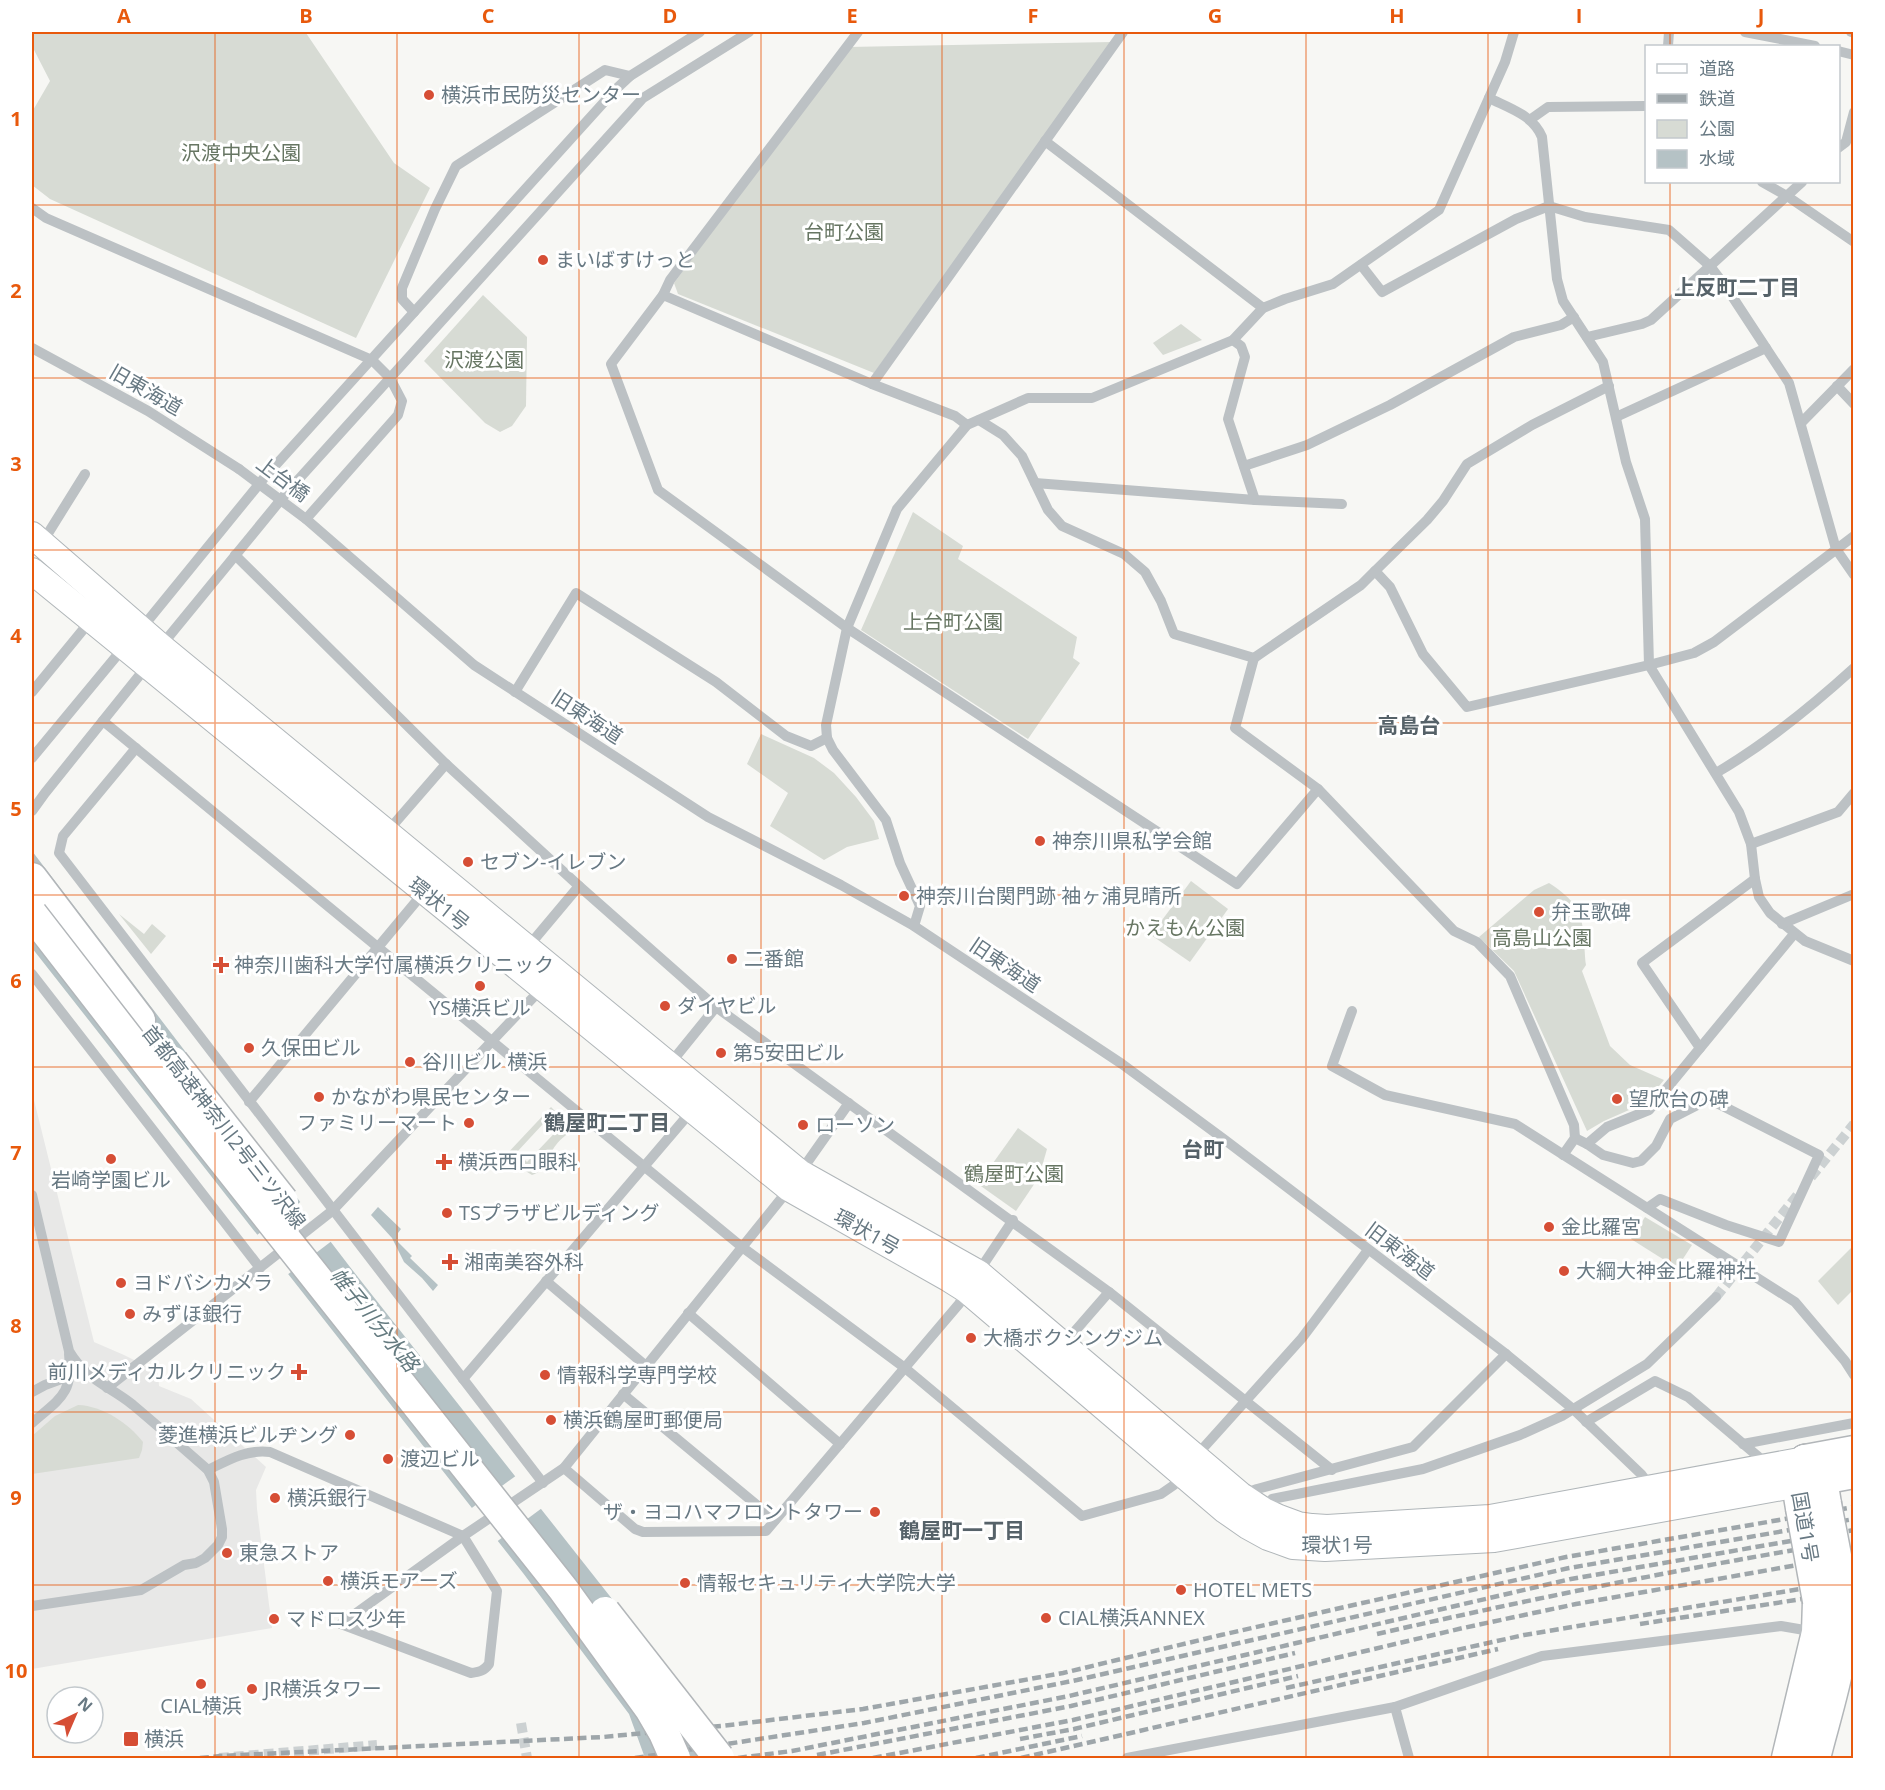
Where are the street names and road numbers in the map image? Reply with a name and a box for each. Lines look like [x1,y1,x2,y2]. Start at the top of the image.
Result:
street label: 旧東海道 [105,358,188,421]
street label: 上台橋 [251,450,315,507]
street label: 旧東海道 [546,683,628,750]
street label: 環状1号 [403,871,476,937]
street label: 旧東海道 [965,931,1046,998]
street label: 首都高速神奈川2号三ツ沢線 [136,1019,312,1234]
street label: 環状1号 [829,1202,905,1261]
street label: 旧東海道 [1360,1216,1440,1285]
street label: 国道1号 [1786,1489,1825,1564]
street label: 環状1号 [1301,1531,1373,1558]

